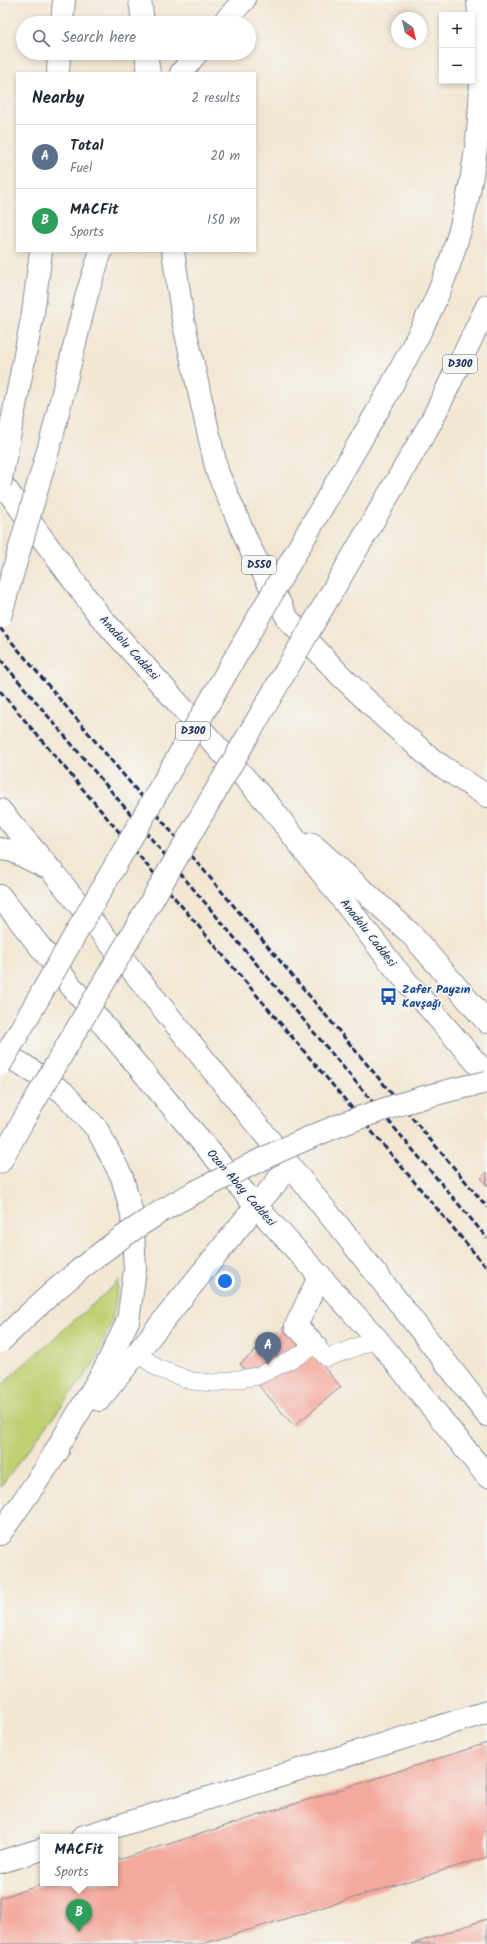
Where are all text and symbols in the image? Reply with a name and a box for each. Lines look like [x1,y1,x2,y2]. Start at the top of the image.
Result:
north arrow [391,12,427,48]
map controls [439,12,475,84]
button: + [439,12,475,48]
search box [16,16,256,60]
text: Search here [62,26,136,50]
icon: search [30,27,52,49]
button: − [439,48,475,84]
text: Nearby [32,85,84,112]
text: 2 results [192,88,240,109]
text: Total [70,134,103,158]
text: A [41,146,49,167]
text: 20 m [210,146,240,167]
text: Fuel [70,158,92,179]
text: MACFit [70,198,119,222]
text: B [41,210,49,231]
text: 150 m [207,210,240,231]
text: Sports [70,222,104,243]
road number: D300 [443,355,477,373]
road number: D550 [242,556,276,574]
street label: Anadolu Caddesi [94,611,164,686]
road number: D300 [176,722,210,740]
street label: Anadolu Caddesi [335,895,402,972]
place label: Zafer Payzın Kavşağı [402,980,471,1013]
bus stop icon: Zafer Payzın Kavşağı [379,986,399,1006]
street label: Ozan Abay Caddesi [202,1145,281,1232]
your location [215,1271,235,1291]
pin: A [255,1332,281,1365]
popup [40,1834,118,1886]
text: MACFit [55,1838,103,1862]
text: Sports [55,1862,88,1883]
pin: B [66,1899,92,1932]

